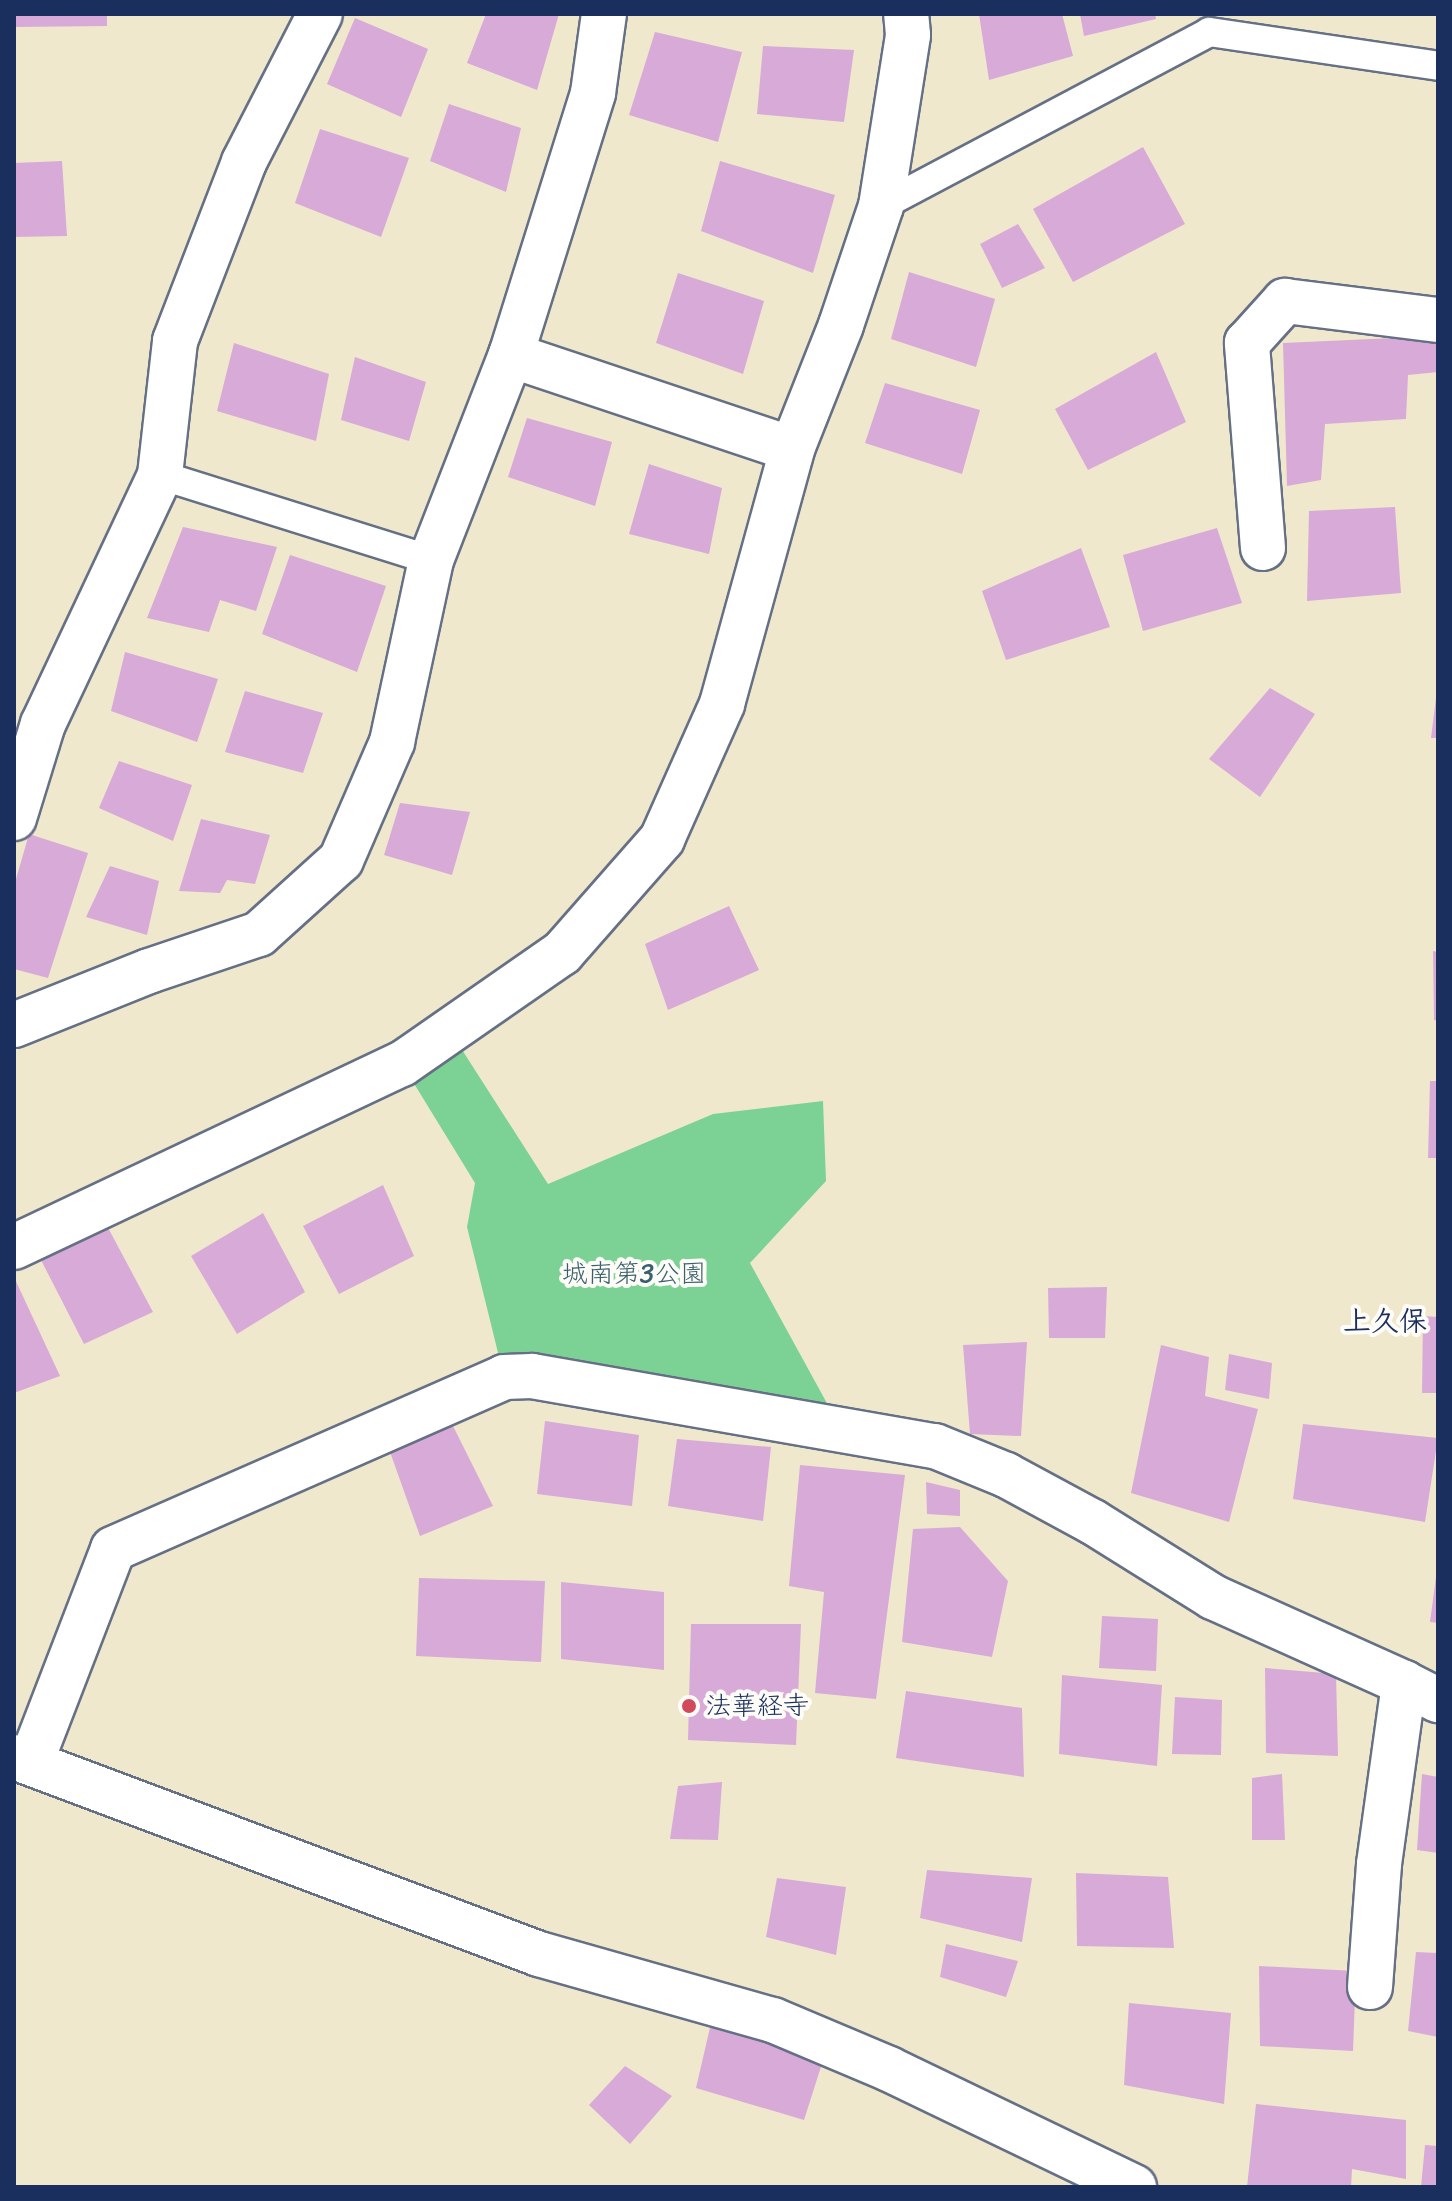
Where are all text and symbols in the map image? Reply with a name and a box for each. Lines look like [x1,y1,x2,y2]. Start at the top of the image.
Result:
park label: 城南第3公園 [562,1258,706,1290]
district label: 上久保 [1343,1304,1427,1338]
place label: 法華経寺 [705,1690,809,1722]
marker: 法華経寺 [680,1697,698,1715]

